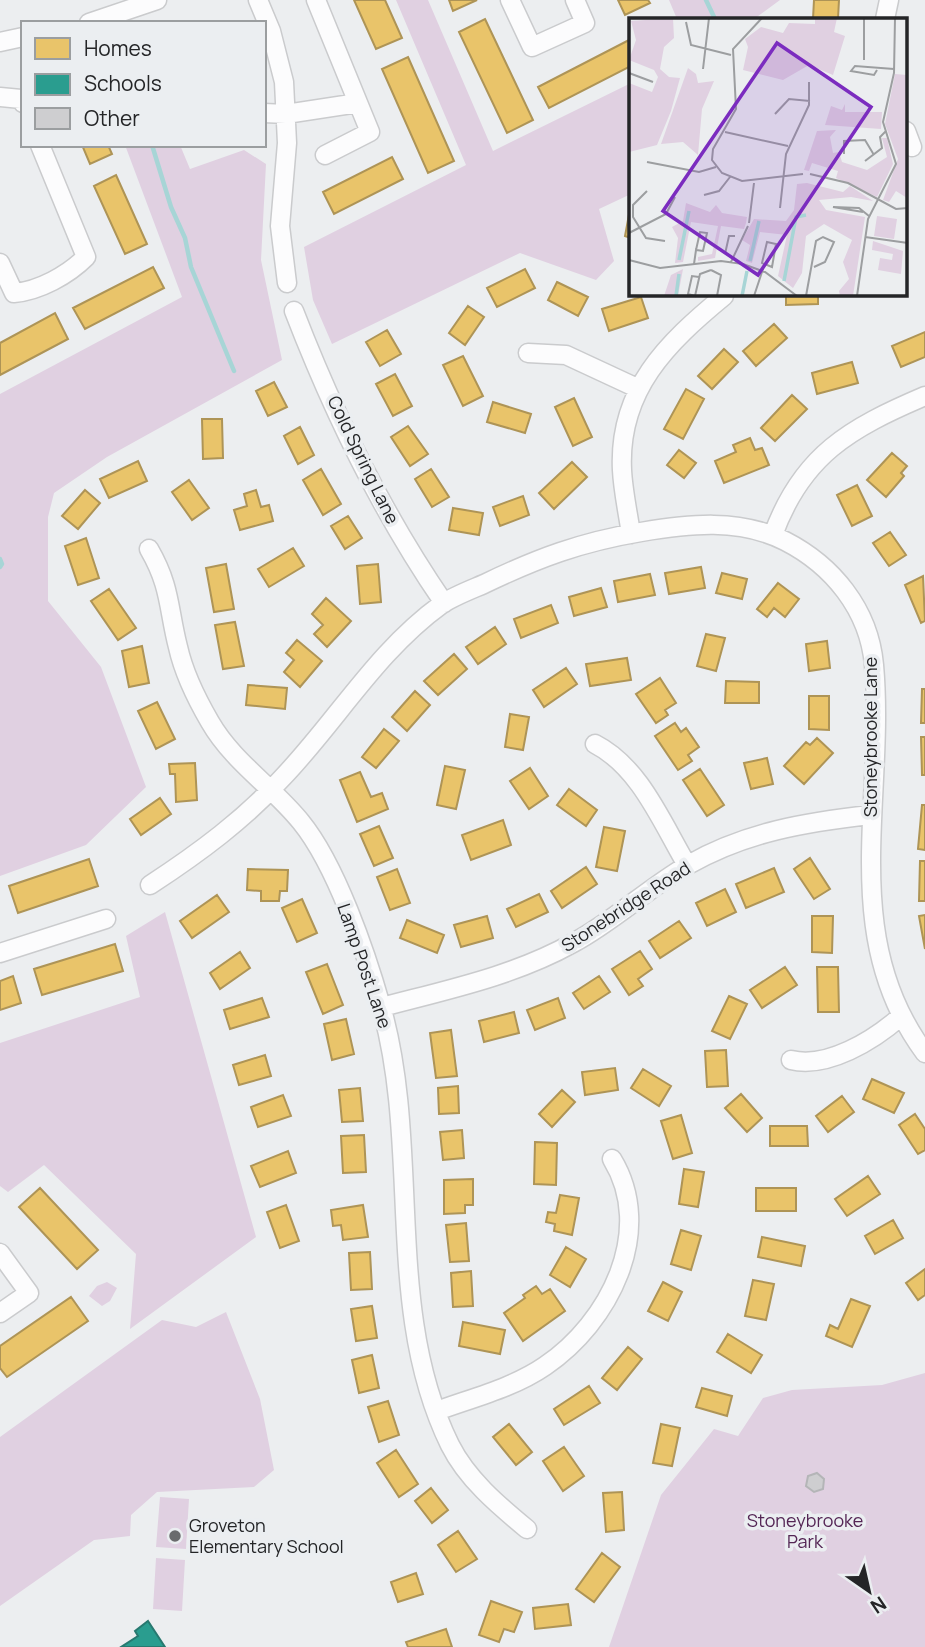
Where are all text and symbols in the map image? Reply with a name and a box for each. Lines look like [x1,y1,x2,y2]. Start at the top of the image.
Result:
inset map [629,18,908,296]
legend [21,21,266,147]
text: Homes [84,34,152,62]
text: Schools [84,69,162,97]
text: Other [84,104,140,132]
street label: Cold Spring Lane [322,392,405,528]
street label: Stoneybrooke Lane [858,657,882,817]
street label: Stonebridge Road [556,855,695,957]
street label: Lamp Post Lane [332,900,398,1031]
park label: Stoneybrooke Park [747,1508,863,1553]
place label: Groveton Elementary School [189,1513,344,1558]
marker: Groveton Elementary School [167,1528,183,1544]
north arrow [834,1556,904,1626]
text: N [866,1590,891,1620]

